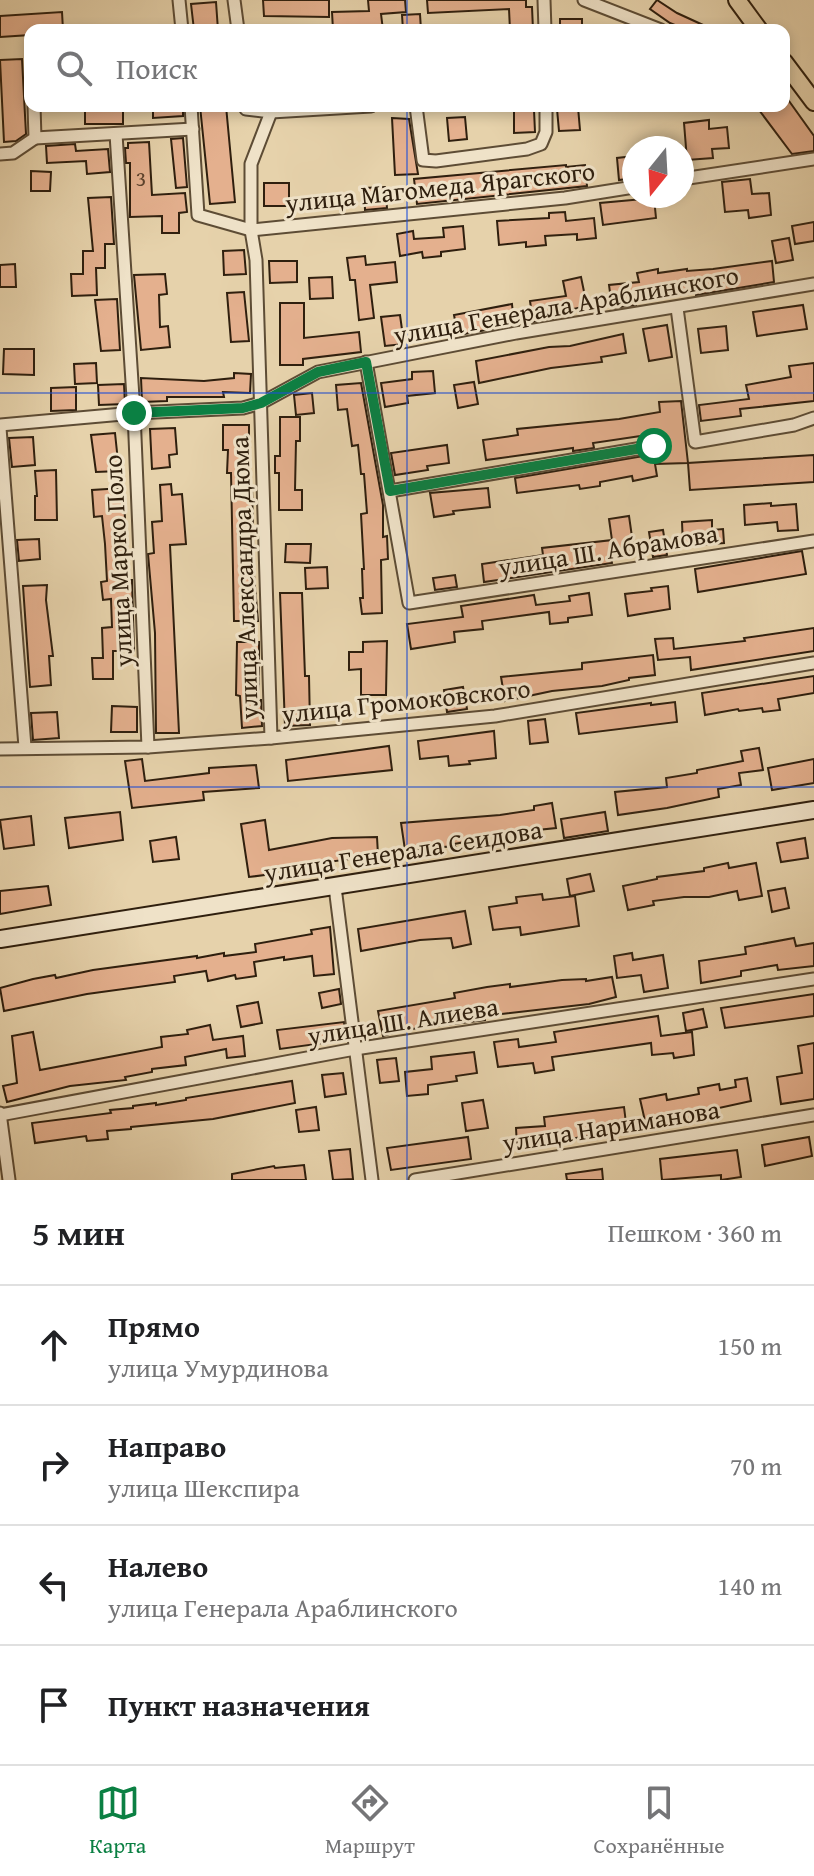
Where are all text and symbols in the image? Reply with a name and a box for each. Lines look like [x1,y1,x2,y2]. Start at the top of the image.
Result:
search box [24,24,790,112]
icon: search [52,46,96,90]
text: Поиск [116,46,198,90]
north arrow [622,136,694,208]
street label: улица Магомеда Ярагского [282,151,597,222]
house number: 3 [136,162,146,194]
street label: улица Генерала Араблинского [389,255,742,354]
route end [116,395,152,431]
route start [636,428,672,464]
street label: улица Александра Дюма [219,435,268,721]
street label: улица Марко Поло [92,454,143,669]
street label: улица Ш. Абрамова [494,513,721,586]
street label: улица Громоковского [279,668,532,733]
street label: улица Генерала Сеидова [260,809,545,892]
street label: улица Ш. Алиева [304,986,502,1055]
street label: улица Нариманова [499,1089,723,1162]
text: 5 мин [32,1208,125,1257]
text: Пешком · 360 m [608,1213,782,1252]
text: Прямо [108,1304,200,1348]
icon: ahead [32,1323,76,1367]
text: 150 m [717,1326,782,1365]
text: улица Умурдинова [108,1348,329,1387]
text: Направо [108,1424,226,1468]
icon: right [32,1443,76,1487]
text: 70 m [730,1446,782,1485]
text: улица Шекспира [108,1468,300,1507]
text: Налево [108,1544,208,1588]
icon: left [32,1563,76,1607]
text: 140 m [717,1566,782,1605]
text: улица Генерала Араблинского [108,1588,458,1627]
icon: arrive [32,1683,76,1727]
text: Пункт назначения [108,1683,370,1727]
tab: Карта [89,1781,146,1861]
tab: Маршрут [325,1781,415,1861]
tab: Сохранённые [594,1781,725,1861]

